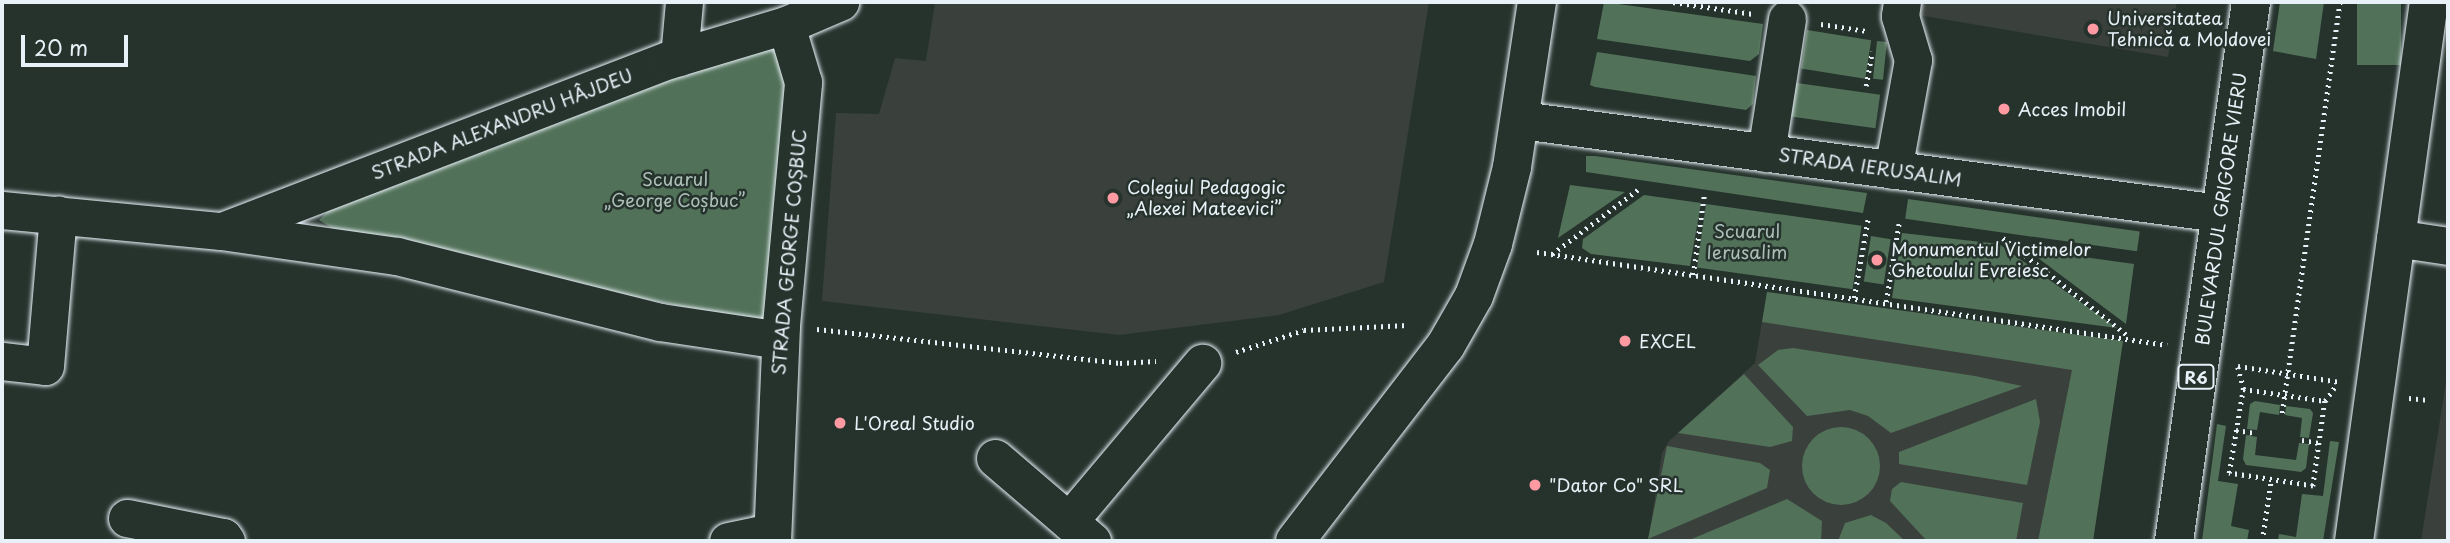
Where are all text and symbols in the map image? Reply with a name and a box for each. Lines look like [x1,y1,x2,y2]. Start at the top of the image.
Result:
place label: Universitatea Tehnică a Moldovei [2107,8,2272,50]
scale bar [24,21,131,65]
marker: Universitatea Tehnică a Moldovei [2085,21,2101,37]
text: 20 m [34,31,88,63]
street label: STRADA ALEXANDRU HÂJDEU [367,64,637,184]
street label: BULEVARDUL GRIGORE VIERU [2191,71,2251,347]
place label: Acces Imobil [2018,98,2126,120]
marker: Acces Imobil [1996,101,2012,117]
street label: STRADA GEORGE COȘBUC [768,128,810,376]
street label: STRADA IERUSALIM [1777,143,1963,191]
park label: Scuarul „George Coșbuc” [603,169,747,212]
place label: Colegiul Pedagogic „Alexei Mateevici” [1127,177,1286,220]
marker: Colegiul Pedagogic „Alexei Mateevici” [1105,190,1121,206]
park label: Scuarul Ierusalim [1707,221,1787,264]
place label: Monumentul Victimelor Ghetoului Evreiesc [1891,239,2092,282]
marker: Monumentul Victimelor Ghetoului Evreiesc [1869,252,1885,268]
place label: EXCEL [1639,330,1696,352]
marker: EXCEL [1617,333,1633,349]
road number: R6 [2177,364,2215,390]
place label: L'Oreal Studio [854,412,975,434]
marker: L'Oreal Studio [832,415,848,431]
place label: "Dator Co" SRL [1549,474,1684,496]
marker: "Dator Co" SRL [1527,477,1543,493]

